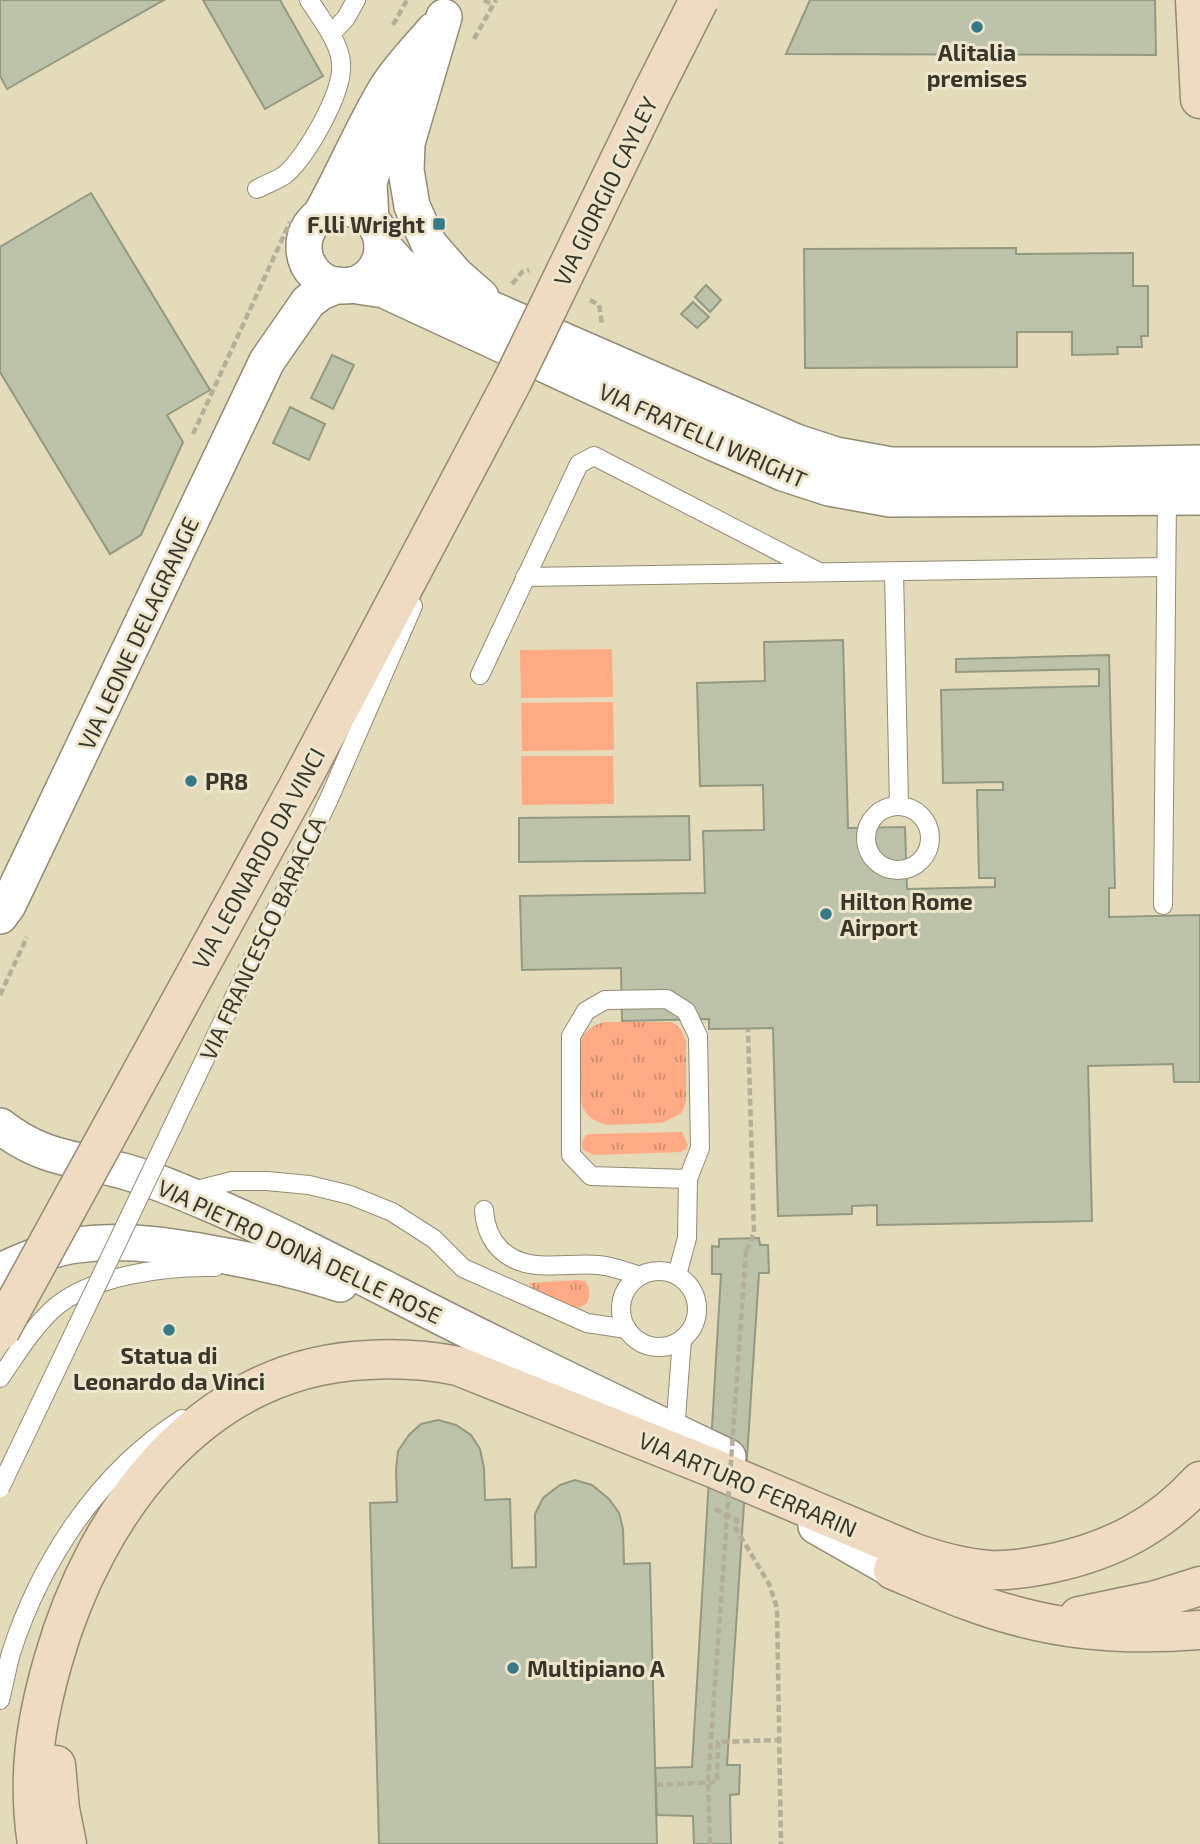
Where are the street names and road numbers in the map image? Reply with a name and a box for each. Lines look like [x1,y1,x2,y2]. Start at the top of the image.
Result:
street label: VIA GIORGIO CAYLEY [547,92,663,290]
street label: VIA FRATELLI WRIGHT [595,377,811,493]
street label: VIA LEONE DELAGRANGE [72,512,204,754]
street label: VIA LEONARDO DA VINCI [186,743,330,973]
street label: VIA FRANCESCO BARACCA [193,811,331,1064]
street label: VIA PIETRO DONÀ DELLE ROSE [153,1173,447,1329]
street label: VIA ARTURO FERRARIN [635,1425,861,1543]

